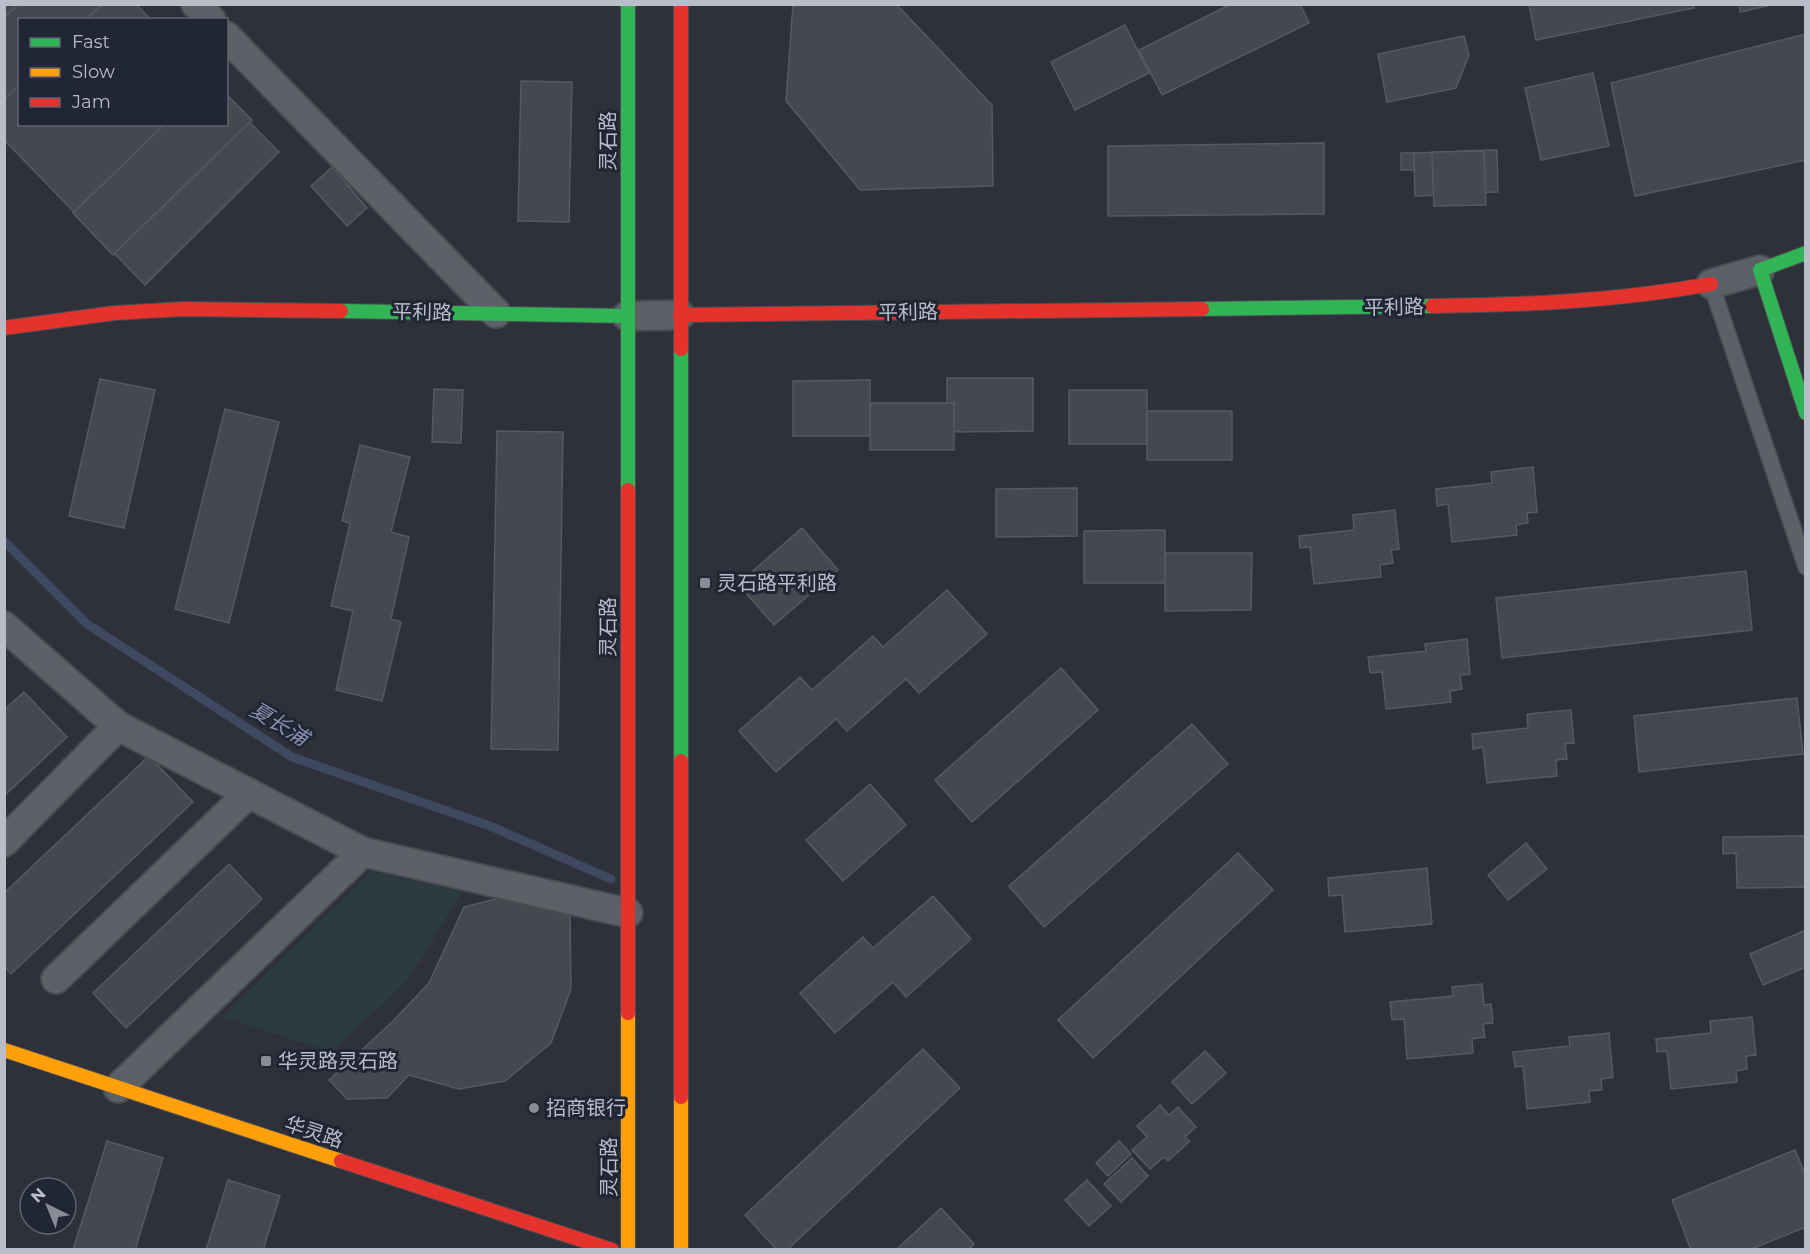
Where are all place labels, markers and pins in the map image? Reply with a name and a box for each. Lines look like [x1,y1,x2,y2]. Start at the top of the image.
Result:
place label: 灵石路平利路 [717,571,837,595]
marker: 灵石路平利路 [698,576,712,590]
place label: 华灵路灵石路 [278,1049,398,1073]
marker: 华灵路灵石路 [259,1054,273,1068]
place label: 招商银行 [546,1096,626,1120]
marker: 招商银行 [527,1101,541,1115]

